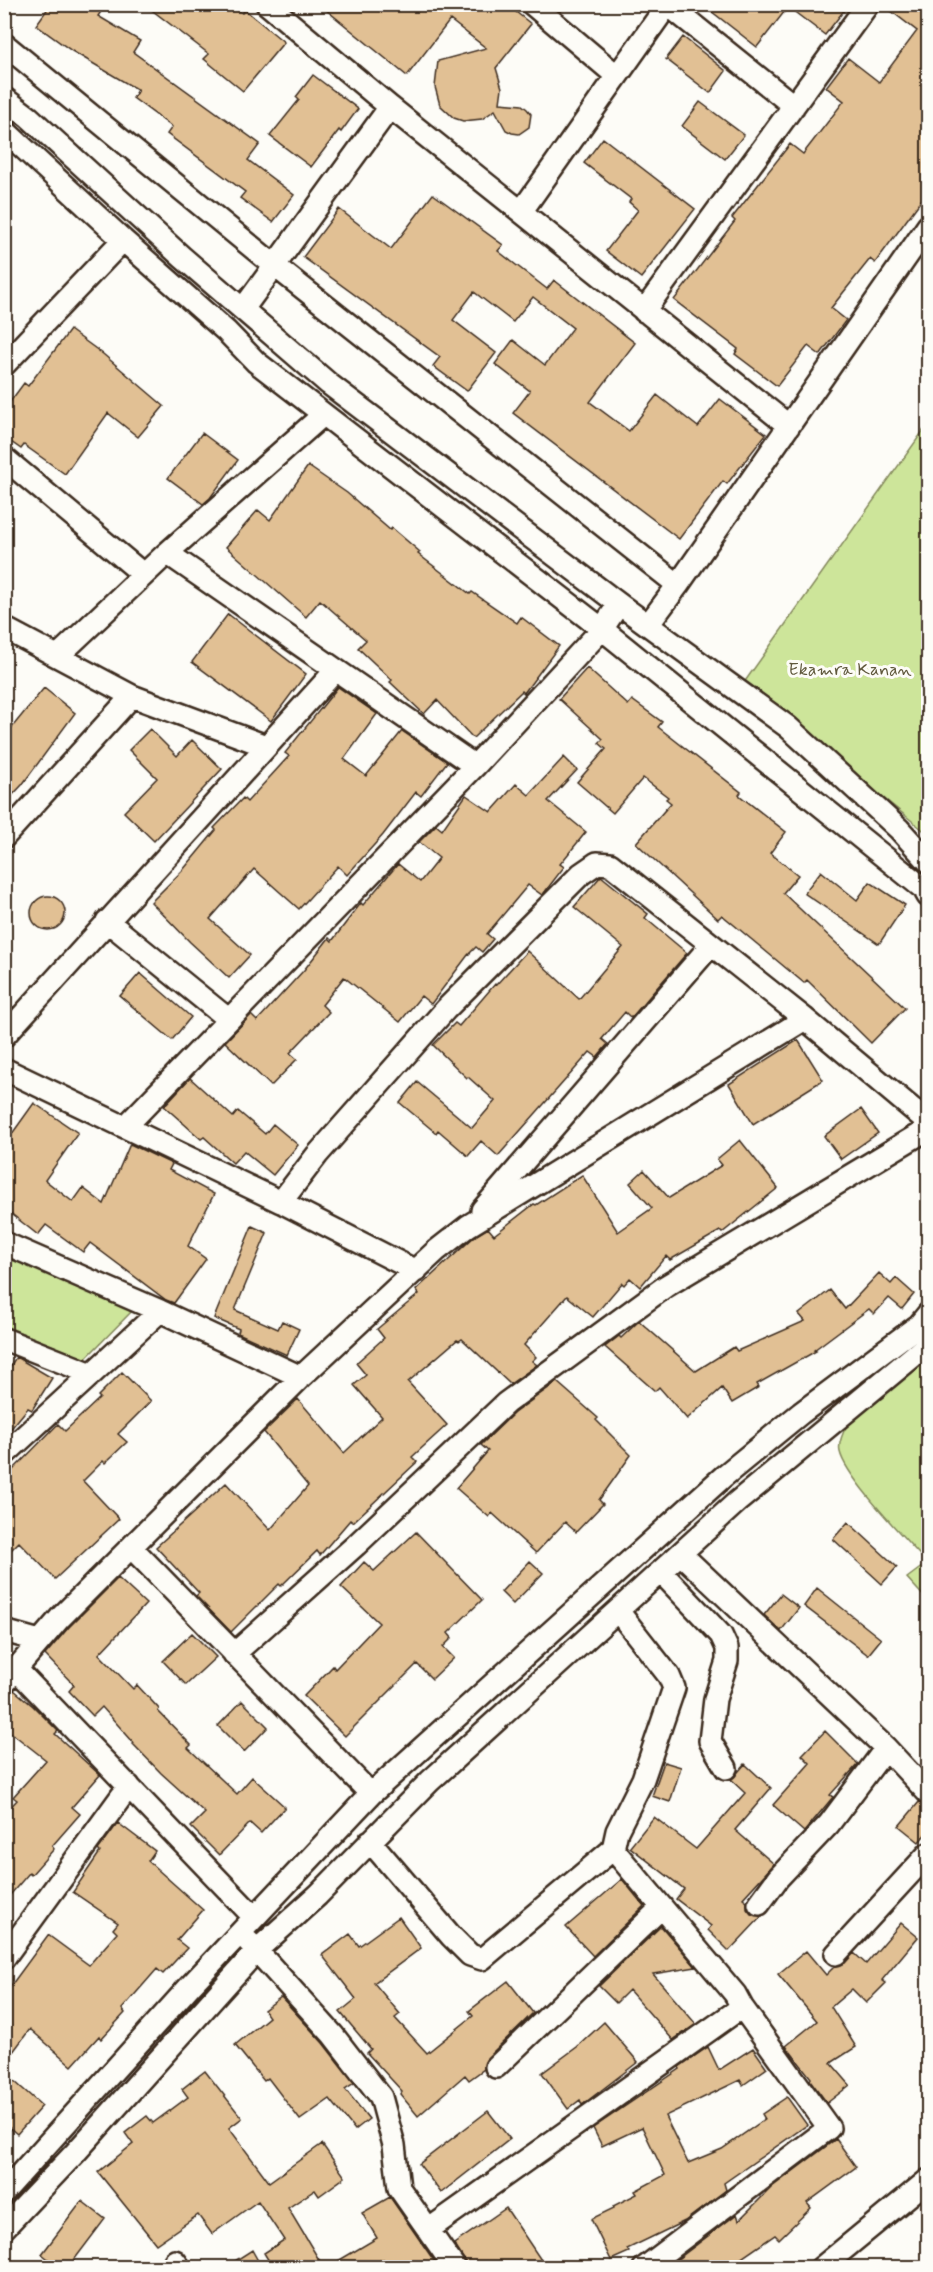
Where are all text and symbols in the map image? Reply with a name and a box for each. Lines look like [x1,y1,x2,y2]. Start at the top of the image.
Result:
park label: Ekamra Kanan [788,658,912,682]

